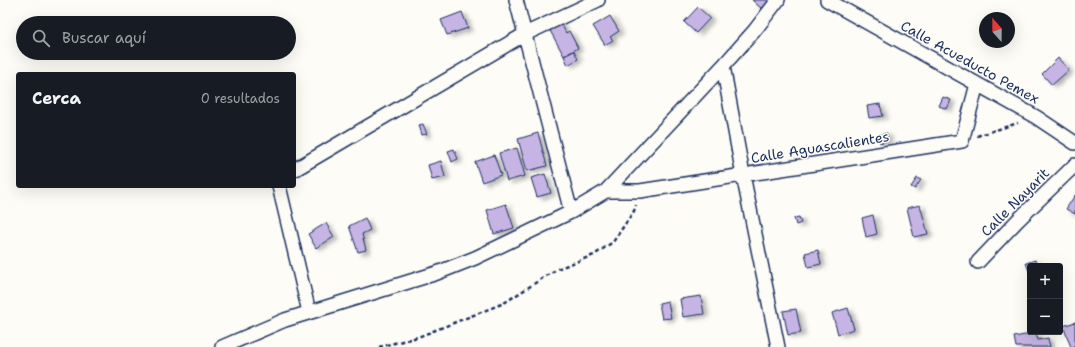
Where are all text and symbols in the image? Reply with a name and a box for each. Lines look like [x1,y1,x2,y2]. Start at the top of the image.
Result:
north arrow [979,12,1015,48]
search box [16,16,296,60]
street label: Calle Acueducto Pemex [898,16,1042,108]
icon: search [30,27,52,49]
text: Buscar aquí [62,28,146,48]
text: Cerca [32,87,81,109]
text: 0 resultados [201,90,280,107]
street label: Calle Aguascalientes [749,127,891,167]
street label: Calle Nayarit [977,164,1053,240]
map controls [1027,263,1063,335]
button: + [1027,263,1063,299]
button: − [1027,299,1063,335]

